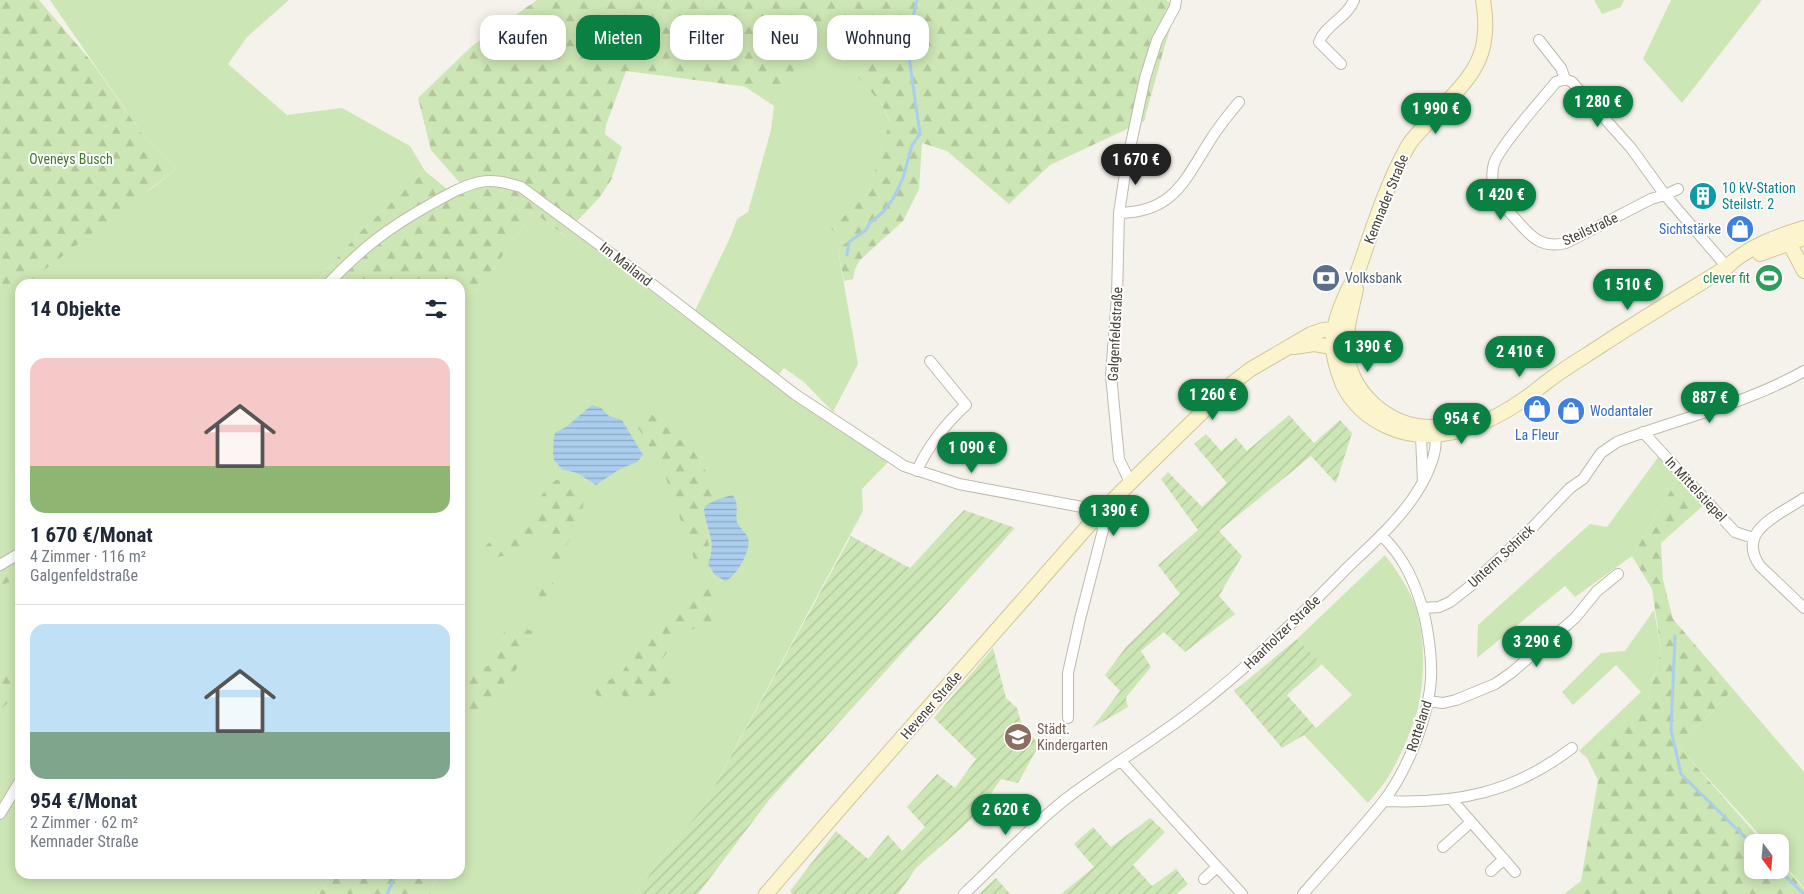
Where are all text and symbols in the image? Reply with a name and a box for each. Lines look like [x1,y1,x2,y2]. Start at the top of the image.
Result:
chip: Kaufen [480,15,566,60]
chip: Mieten [576,15,660,60]
chip: Filter [670,15,743,60]
chip: Neu [753,15,817,60]
chip: Wohnung [827,15,929,60]
pin: 1 280 € [1552,86,1644,128]
pin: 1 990 € [1390,92,1482,135]
text: 1 280 € [1574,92,1622,111]
text: 1 990 € [1412,99,1460,118]
pin: 1 670 € [1090,144,1182,186]
text: 1 670 € [1112,150,1160,169]
park label: Oveneys Busch [29,151,113,167]
street label: Kemnader Straße [1361,152,1411,246]
pin: 1 420 € [1455,178,1547,221]
place label: 10 kV-Station Steilstr. 2 [1722,180,1796,212]
building icon: 10 kV-Station Steilstr. 2 [1688,181,1718,211]
text: 1 420 € [1477,185,1525,204]
street label: Steilstraße [1560,209,1621,249]
shop icon: Sichtstärke [1725,214,1755,244]
place label: Sichtstärke [1659,221,1721,237]
street label: Im Mailand [597,239,655,289]
bank icon: Volksbank [1311,263,1341,293]
sports icon: clever fit [1754,263,1784,293]
pin: 1 510 € [1582,268,1674,311]
place label: Volksbank [1345,270,1403,286]
place label: clever fit [1703,270,1750,286]
text: 1 510 € [1604,275,1652,294]
street label: Galgenfeldstraße [1105,286,1125,382]
icon: filters [422,295,450,323]
text: 14 Objekte [30,297,121,321]
pin: 1 390 € [1322,330,1414,373]
pin: 2 410 € [1474,336,1566,378]
text: 1 390 € [1344,337,1392,356]
text: 2 410 € [1496,342,1544,361]
pin: 1 260 € [1167,378,1259,421]
pin: 887 € [1675,382,1745,424]
text: 1 260 € [1189,385,1237,404]
text: 887 € [1692,388,1728,407]
icon: home [195,391,285,481]
shop icon: La Fleur [1522,394,1552,424]
shop icon: Wodantaler [1556,396,1586,426]
pin: 954 € [1427,402,1497,445]
place label: Wodantaler [1590,403,1653,419]
text: 954 € [1444,409,1480,428]
place label: La Fleur [1515,427,1559,443]
pin: 1 090 € [926,432,1018,474]
text: 1 090 € [948,438,996,457]
street label: In Mittelstiepel [1662,453,1730,525]
pin: 1 390 € [1068,494,1160,537]
text: 1 390 € [1090,501,1138,520]
street label: Unterm Schrick [1465,521,1538,591]
text: 1 670 €/Monat [30,523,153,547]
text: 4 Zimmer · 116 m² [30,547,146,566]
text: Galgenfeldstraße [30,566,138,585]
street label: Haarholzer Straße [1241,591,1324,672]
pin: 3 290 € [1491,626,1583,668]
text: 3 290 € [1513,632,1561,651]
icon: home [195,656,285,746]
street label: Hevener Straße [897,668,965,742]
street label: Rotteland [1403,698,1435,754]
place label: Städt. Kindergarten [1037,721,1108,753]
school or university icon: Städt. Kindergarten [1003,722,1033,752]
text: 954 €/Monat [30,789,137,813]
pin: 2 620 € [960,794,1052,836]
text: 2 620 € [982,800,1030,819]
text: 2 Zimmer · 62 m² [30,813,138,832]
text: Kemnader Straße [30,832,139,851]
north arrow [1744,834,1789,879]
map controls [1744,834,1789,879]

